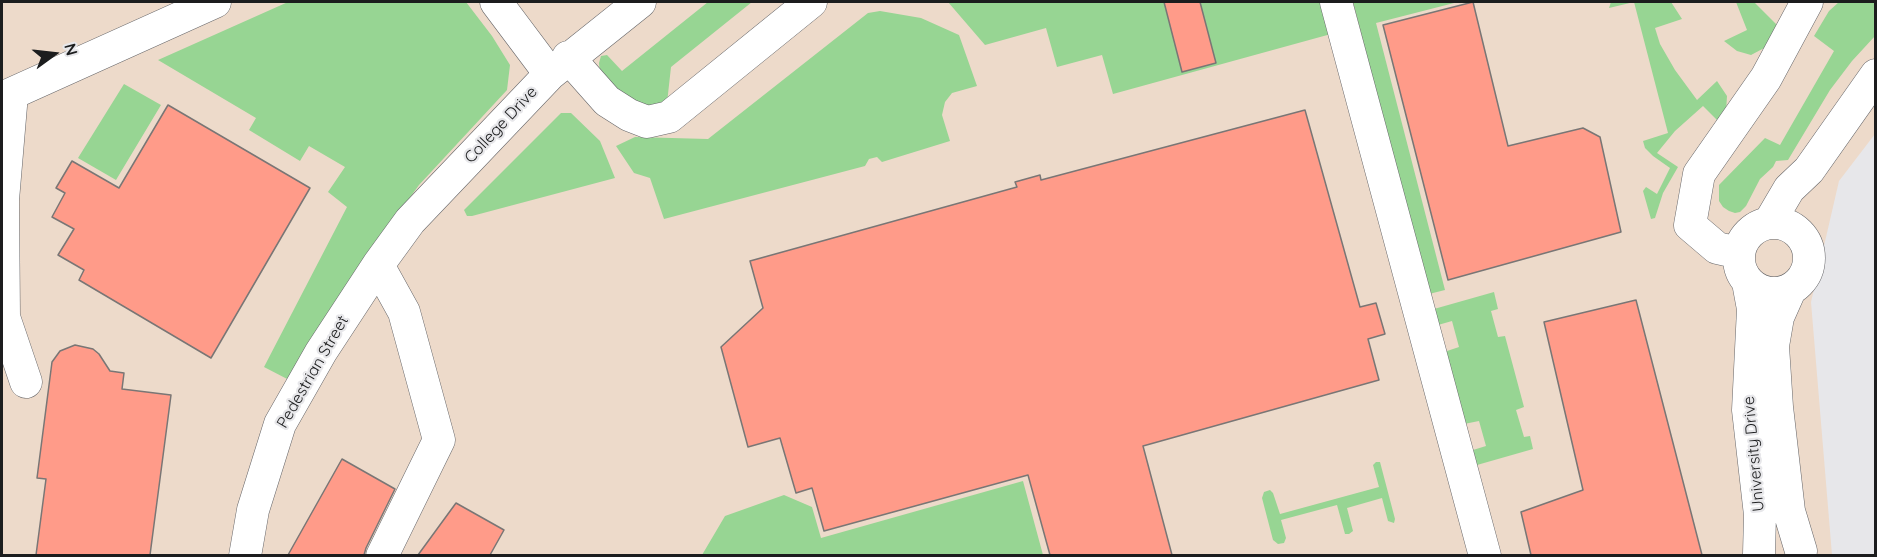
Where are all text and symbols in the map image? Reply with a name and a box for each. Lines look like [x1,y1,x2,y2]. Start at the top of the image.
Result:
north arrow [24,24,84,84]
text: N [60,41,83,58]
street label: College Drive [461,83,541,167]
street label: Pedestrian Street [273,312,353,432]
street label: University Drive [1739,395,1769,513]

